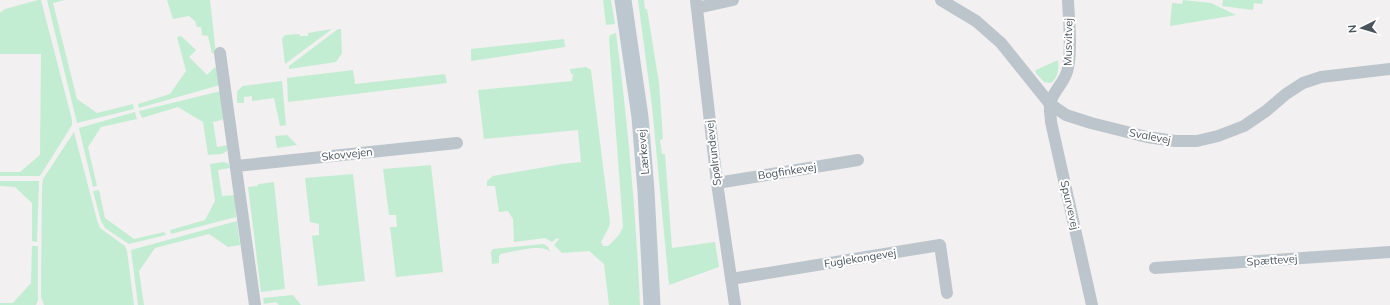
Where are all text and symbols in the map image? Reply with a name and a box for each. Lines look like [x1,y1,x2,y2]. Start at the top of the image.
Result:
north arrow [1342,8,1382,48]
street label: Musvitvej [1061,18,1075,66]
text: N [1345,24,1359,34]
street label: Spølrundevej [702,119,724,187]
street label: Svalevej [1128,125,1172,147]
street label: Lærkevej [634,129,652,175]
street label: Skovvejen [321,144,373,164]
street label: Bogfinkevej [757,159,817,183]
street label: Spurvevej [1058,179,1082,231]
street label: Fuglekongevej [823,245,897,271]
street label: Spættevej [1246,251,1298,269]

